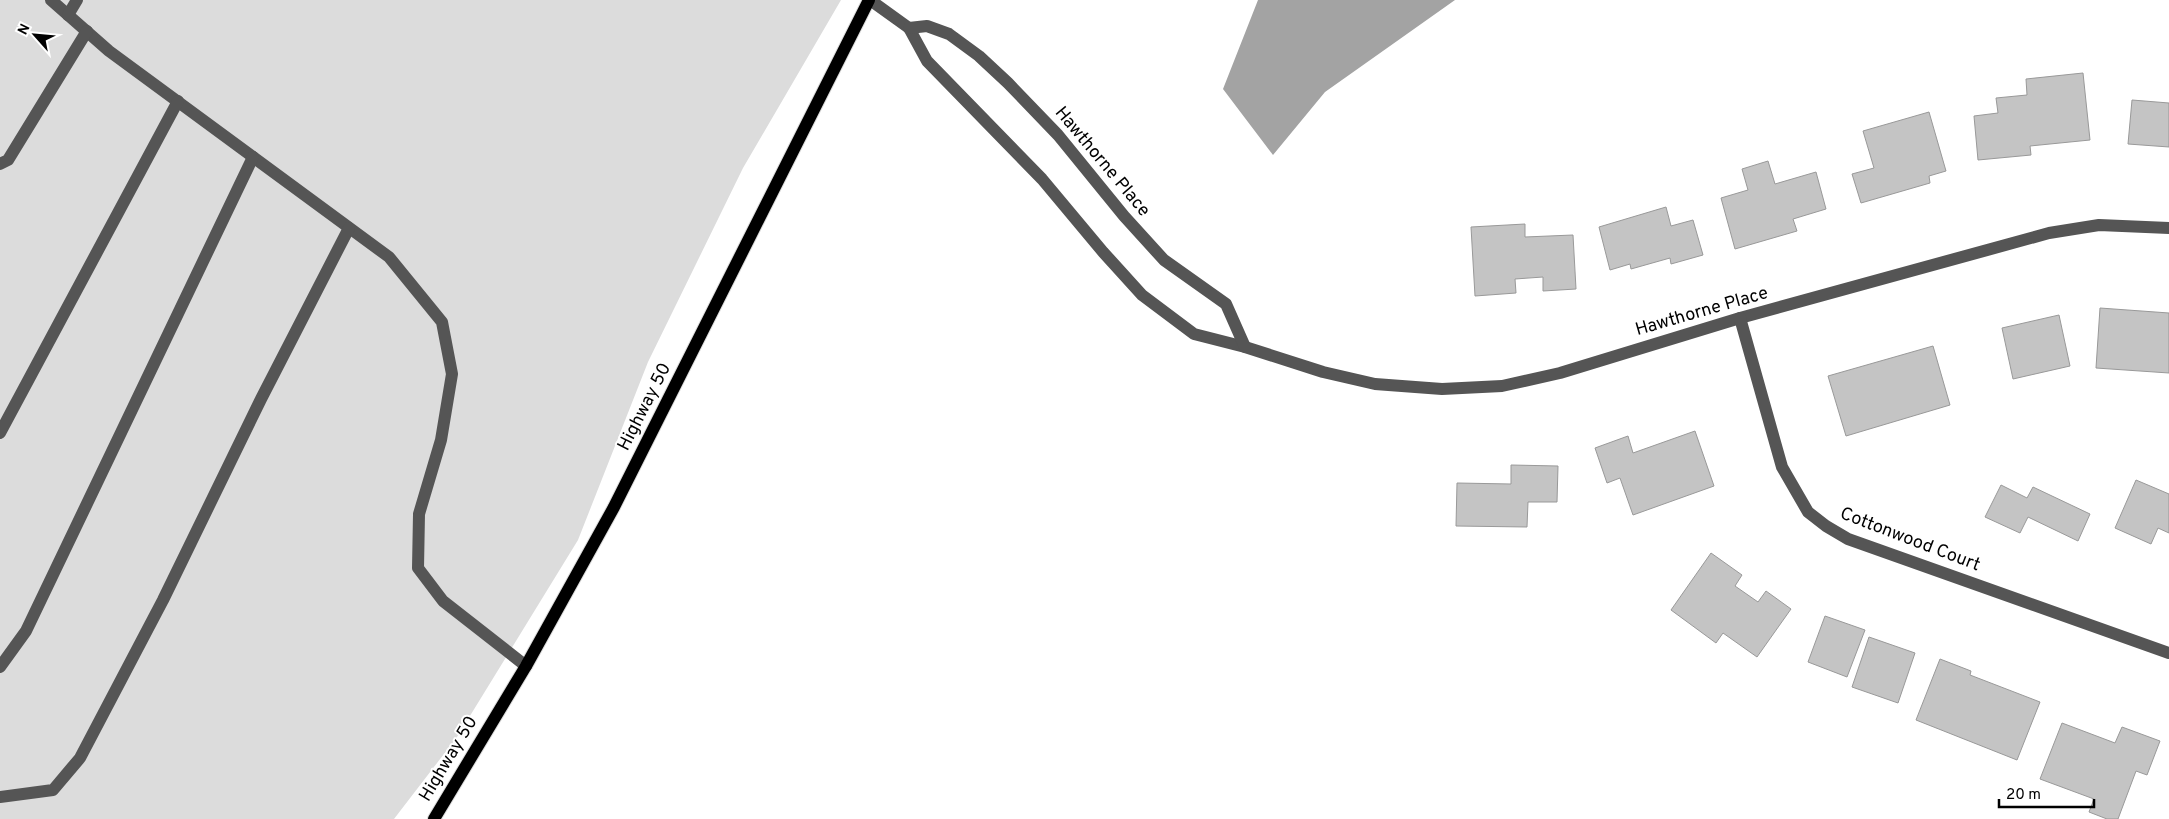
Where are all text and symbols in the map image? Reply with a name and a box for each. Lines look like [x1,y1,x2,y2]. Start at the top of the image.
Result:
north arrow [10,10,60,60]
text: N [15,21,35,38]
street label: Hawthorne Place [1049,102,1155,222]
street label: Hawthorne Place [1633,282,1771,342]
street label: Highway 50 [613,359,677,455]
street label: Cottonwood Court [1837,503,1983,577]
street label: Highway 50 [414,712,484,806]
scale bar [1999,776,2094,808]
text: 20 m [2006,786,2041,805]

